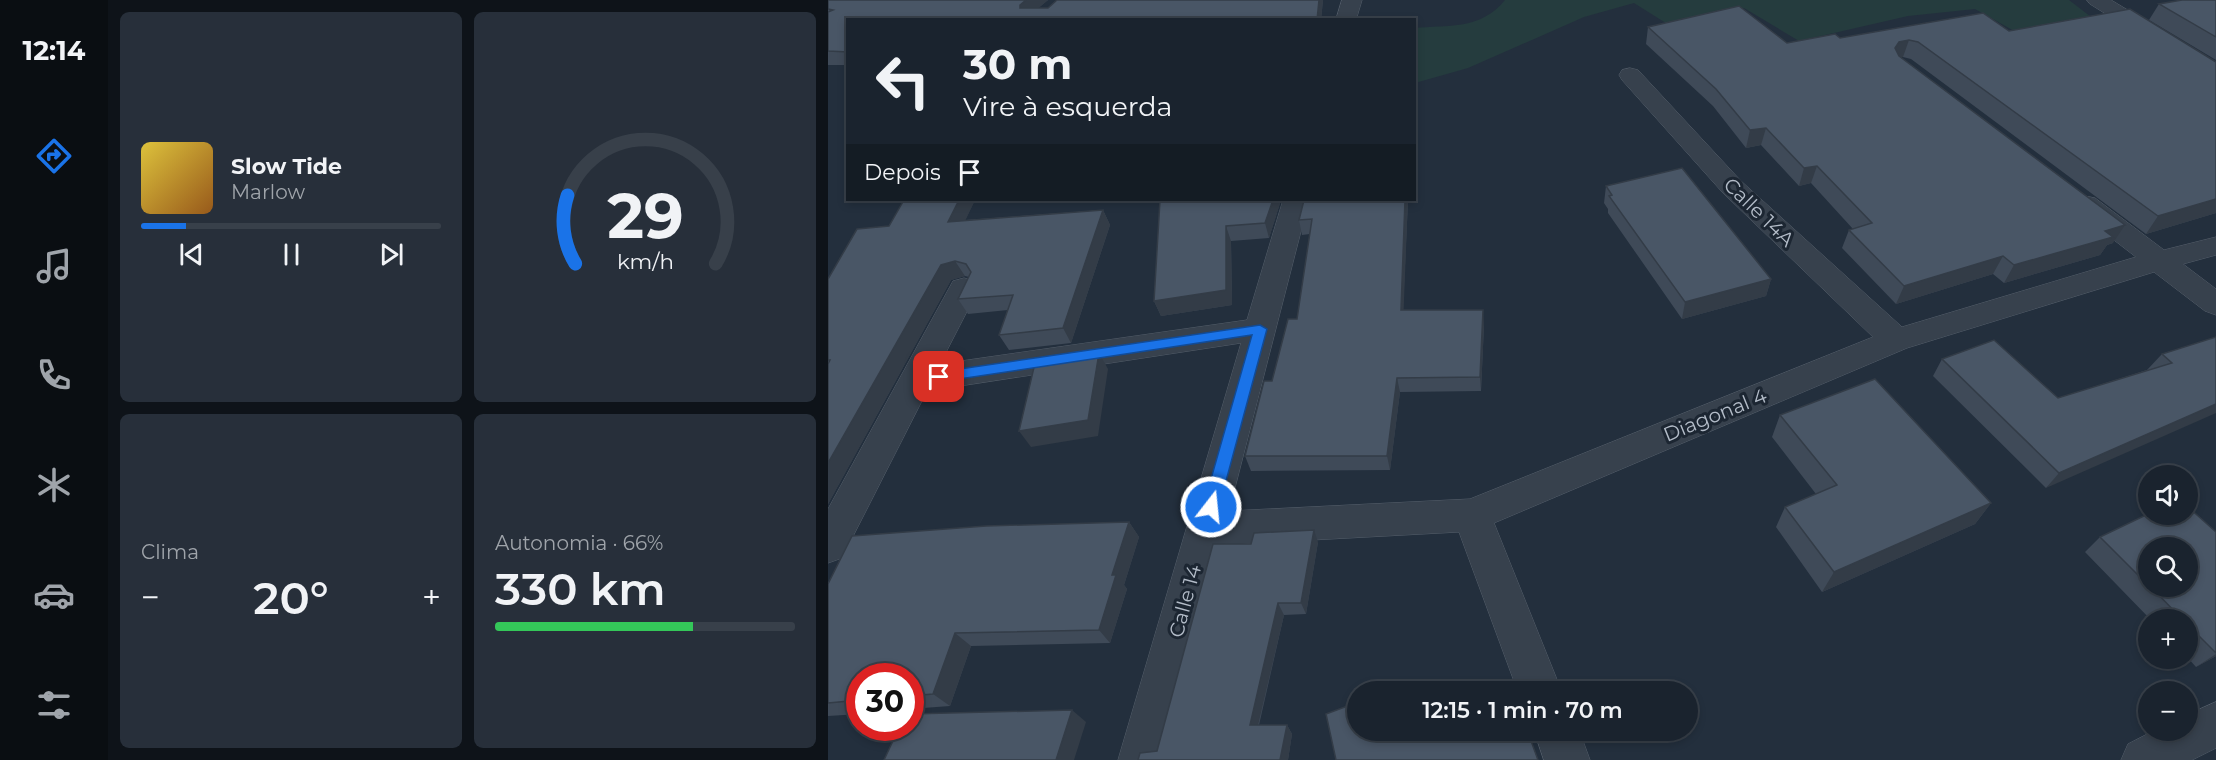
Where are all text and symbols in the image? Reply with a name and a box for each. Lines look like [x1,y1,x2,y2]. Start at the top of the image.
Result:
text: 12:14 [23,34,85,67]
text: 30 m [963,38,1072,90]
icon: left [864,42,942,120]
text: Vire à esquerda [963,90,1172,123]
icon: directions [33,135,75,177]
text: Slow Tide [231,153,342,180]
icon: arrive [953,156,986,189]
text: Depois [864,159,941,186]
street label: Calle 14A [1719,173,1800,252]
text: 29 [607,178,683,254]
text: Marlow [231,180,305,204]
icon: previous [175,238,208,271]
icon: pause [275,238,308,271]
icon: next [375,238,408,271]
icon: music [33,245,75,287]
text: km/h [616,248,674,274]
pin [913,351,964,402]
icon: phone [33,354,75,396]
icon: arrive [922,360,955,393]
street label: Diagonal 4 [1660,383,1770,447]
icon: climate [33,464,75,506]
map controls [2138,465,2198,741]
button: sound [2138,465,2198,525]
position arrow [1179,475,1243,539]
text: Autonomia · 66% [495,531,663,555]
button: search [2138,537,2198,597]
text: Clima [141,540,199,564]
text: 330 km [495,561,666,616]
street label: Calle 14 [1164,562,1206,640]
text: 20° [253,570,329,625]
icon: car [33,574,75,616]
text: − [141,577,160,617]
text: + [422,577,441,617]
button: + [2138,609,2198,669]
speed limit sign: 30 [846,663,924,741]
button: − [2138,681,2198,741]
icon: filters [33,684,75,726]
text: 12:15 · 1 min · 70 m [1422,697,1623,724]

